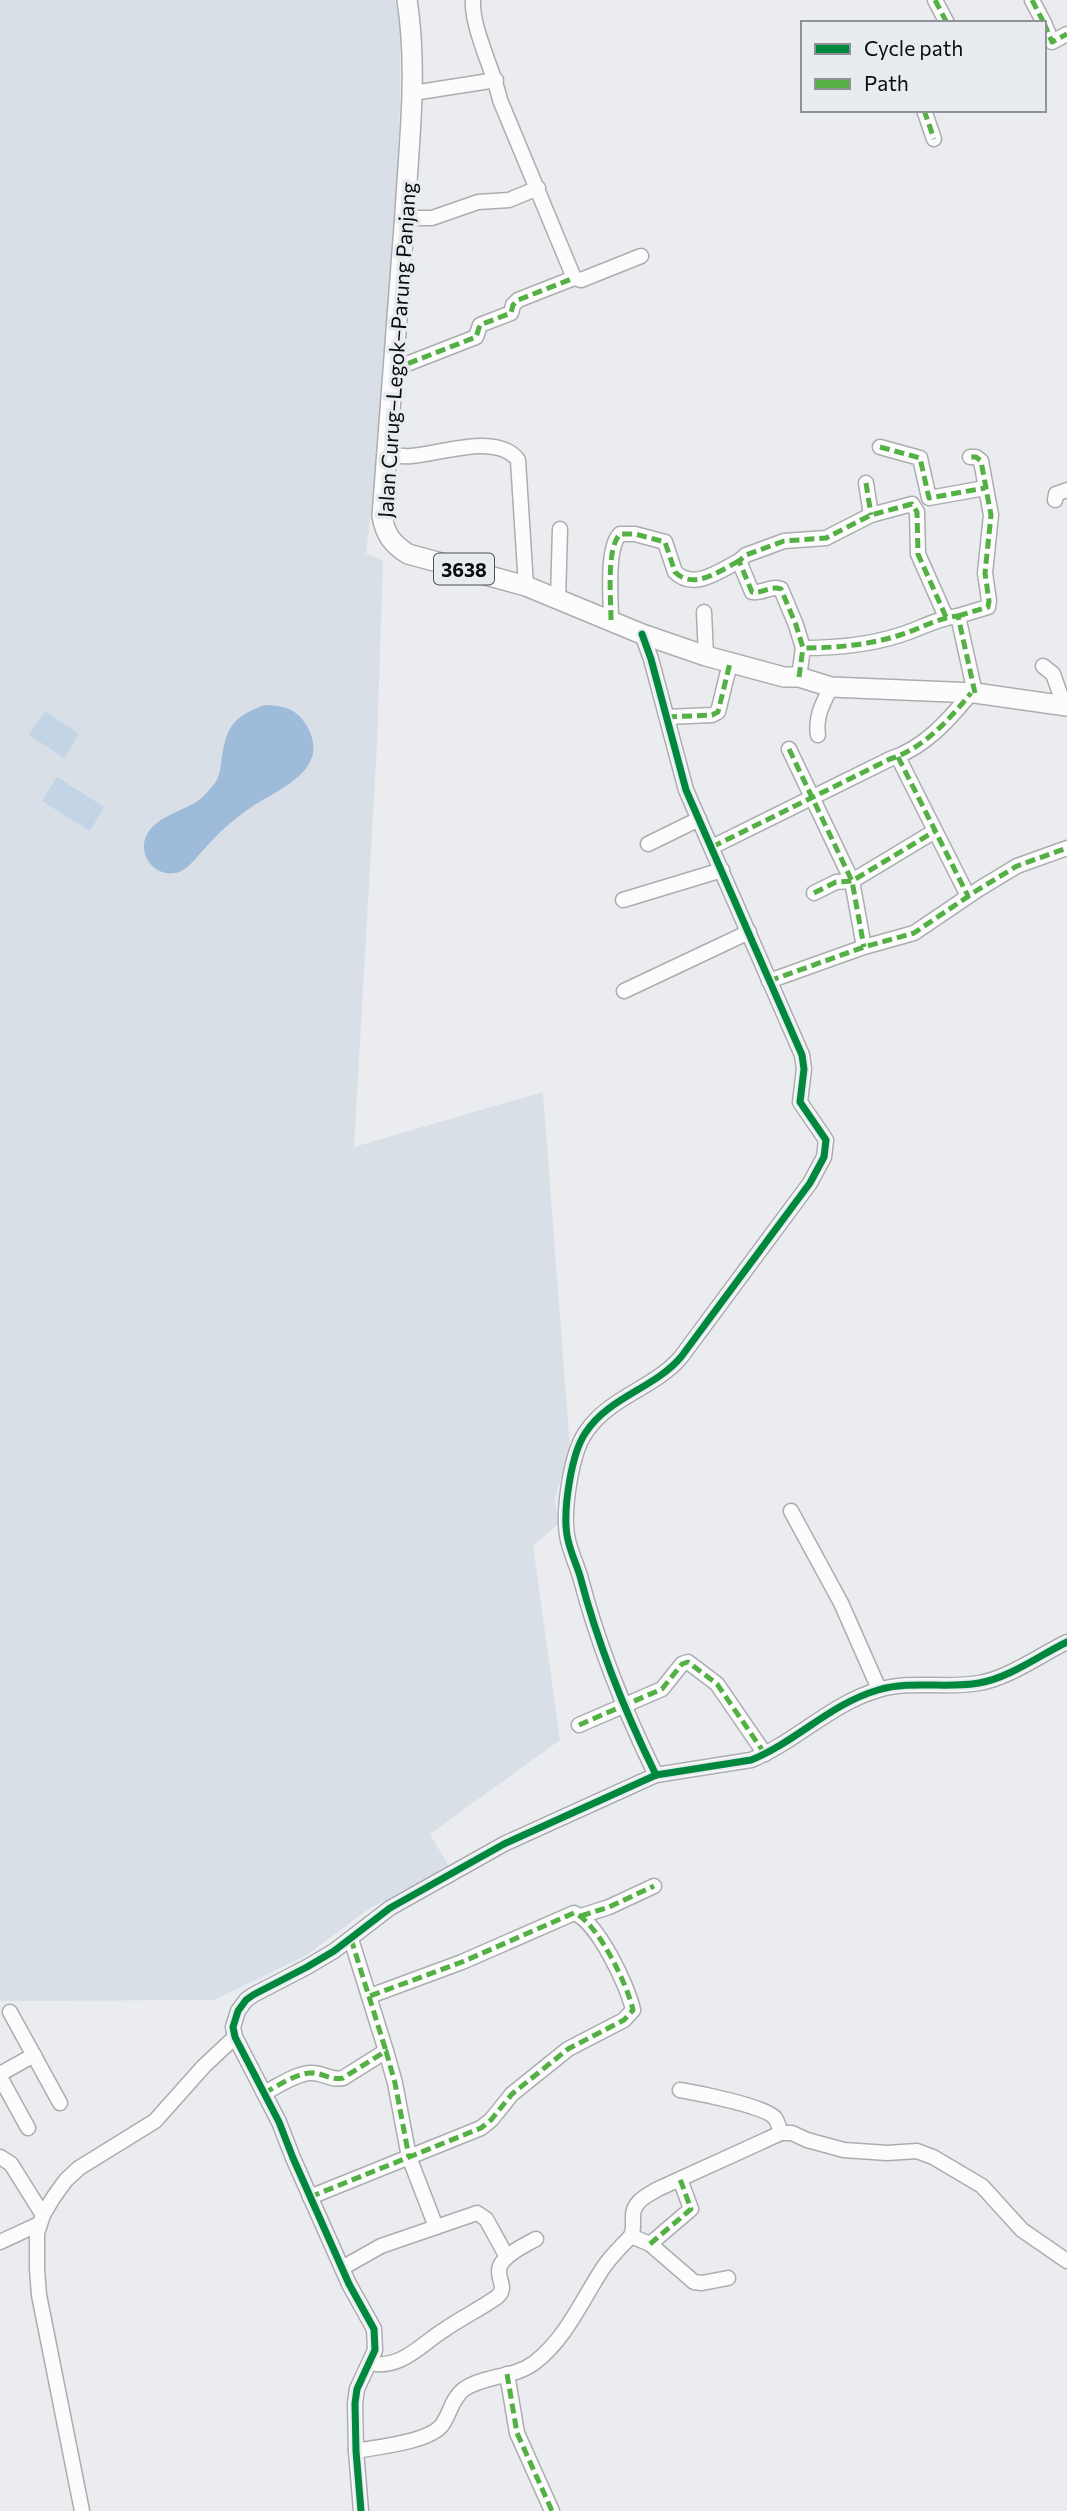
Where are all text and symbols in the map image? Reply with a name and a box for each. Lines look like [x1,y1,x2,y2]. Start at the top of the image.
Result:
legend [801,21,1046,112]
text: Cycle path [864,35,963,60]
text: Path [864,70,909,95]
street label: Jalan Curug–Legok–Parung Panjang [372,181,420,519]
road number: 3638 [434,554,494,584]

